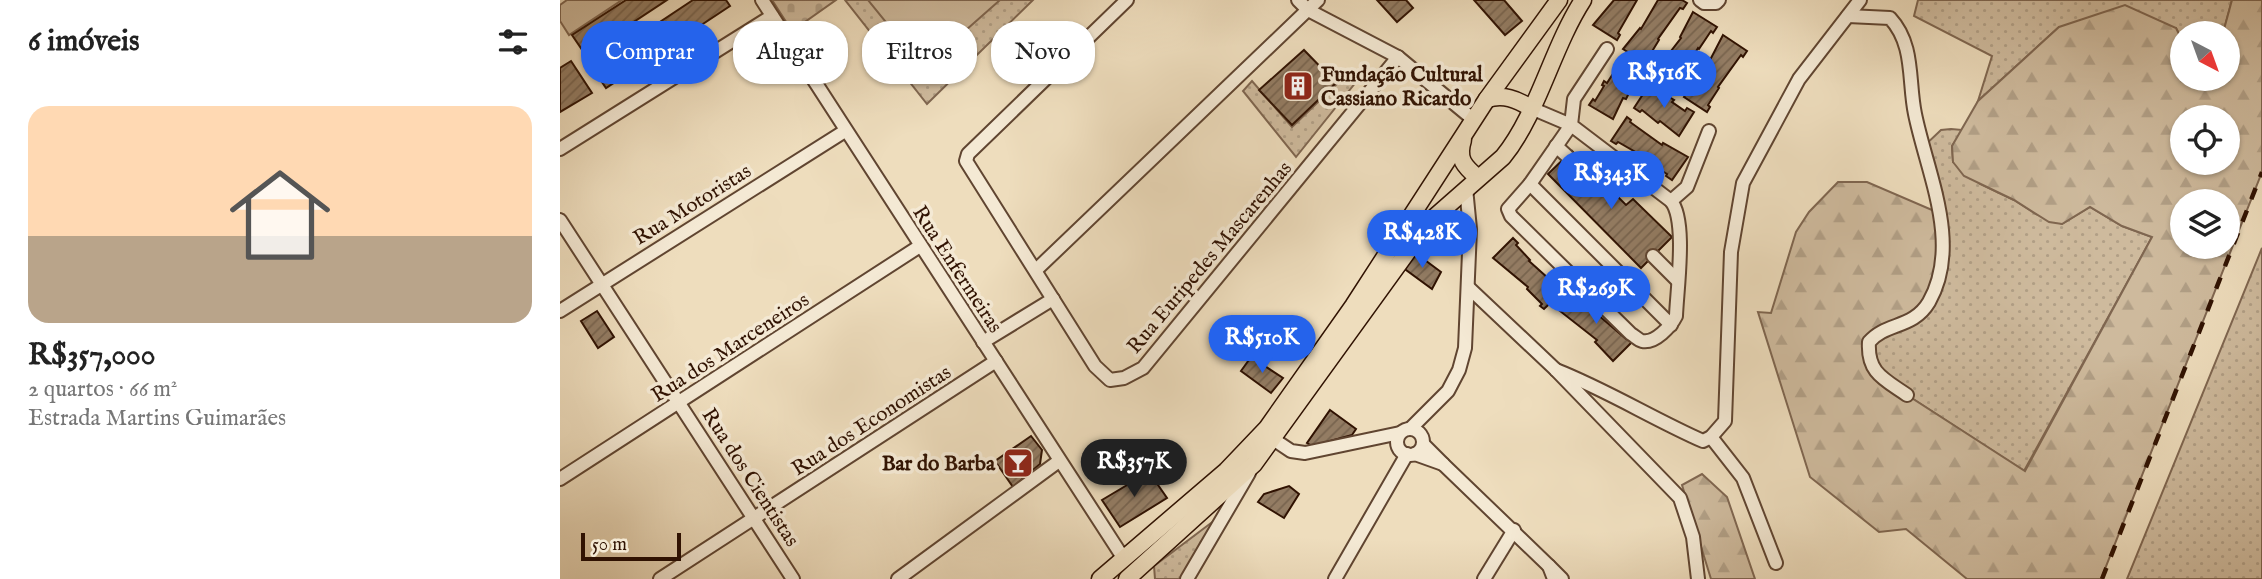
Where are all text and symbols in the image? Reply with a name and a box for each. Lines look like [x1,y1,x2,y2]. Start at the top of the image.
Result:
chip: Comprar [581,21,719,84]
chip: Alugar [733,21,848,84]
chip: Filtros [862,21,977,84]
chip: Novo [991,21,1095,84]
north arrow [2170,21,2240,91]
map controls [2170,21,2240,259]
text: 6 imóveis [28,23,140,61]
icon: filters [494,23,532,61]
pin: R$516K [1607,50,1721,110]
text: R$516K [1627,58,1701,87]
place label: Fundação Cultural Cassiano Ricardo [1321,62,1484,113]
building icon: Fundação Cultural Cassiano Ricardo [1281,69,1315,103]
button: locate [2170,105,2240,175]
icon: home [217,152,343,278]
pin: R$343K [1554,152,1668,211]
street label: Rua Euripedes Mascarenhas [1122,156,1299,360]
street label: Rua Motoristas [629,158,757,252]
text: R$343K [1573,159,1649,188]
button: layers [2170,189,2240,259]
street label: Rua Enfermeiras [905,201,1008,339]
pin: R$428K [1365,210,1479,270]
text: R$428K [1383,218,1461,247]
pin: R$269K [1539,266,1653,326]
text: R$269K [1557,274,1635,303]
street label: Rua dos Marceneiros [647,287,815,409]
pin: R$510K [1205,316,1319,375]
text: R$510K [1225,323,1299,352]
text: R$357,000 [28,337,156,375]
street label: Rua dos Economistas [787,360,957,483]
text: 2 quartos · 66 m² [28,375,178,404]
street label: Rua dos Cientistas [695,403,805,552]
text: Estrada Martins Guimarães [28,404,286,433]
pin: R$357K [1077,440,1191,499]
bar icon: Bar do Barba [1001,446,1035,480]
text: R$357K [1097,447,1171,476]
place label: Bar do Barba [882,451,996,478]
scale bar [581,530,681,562]
text: 50 m [592,533,627,557]

